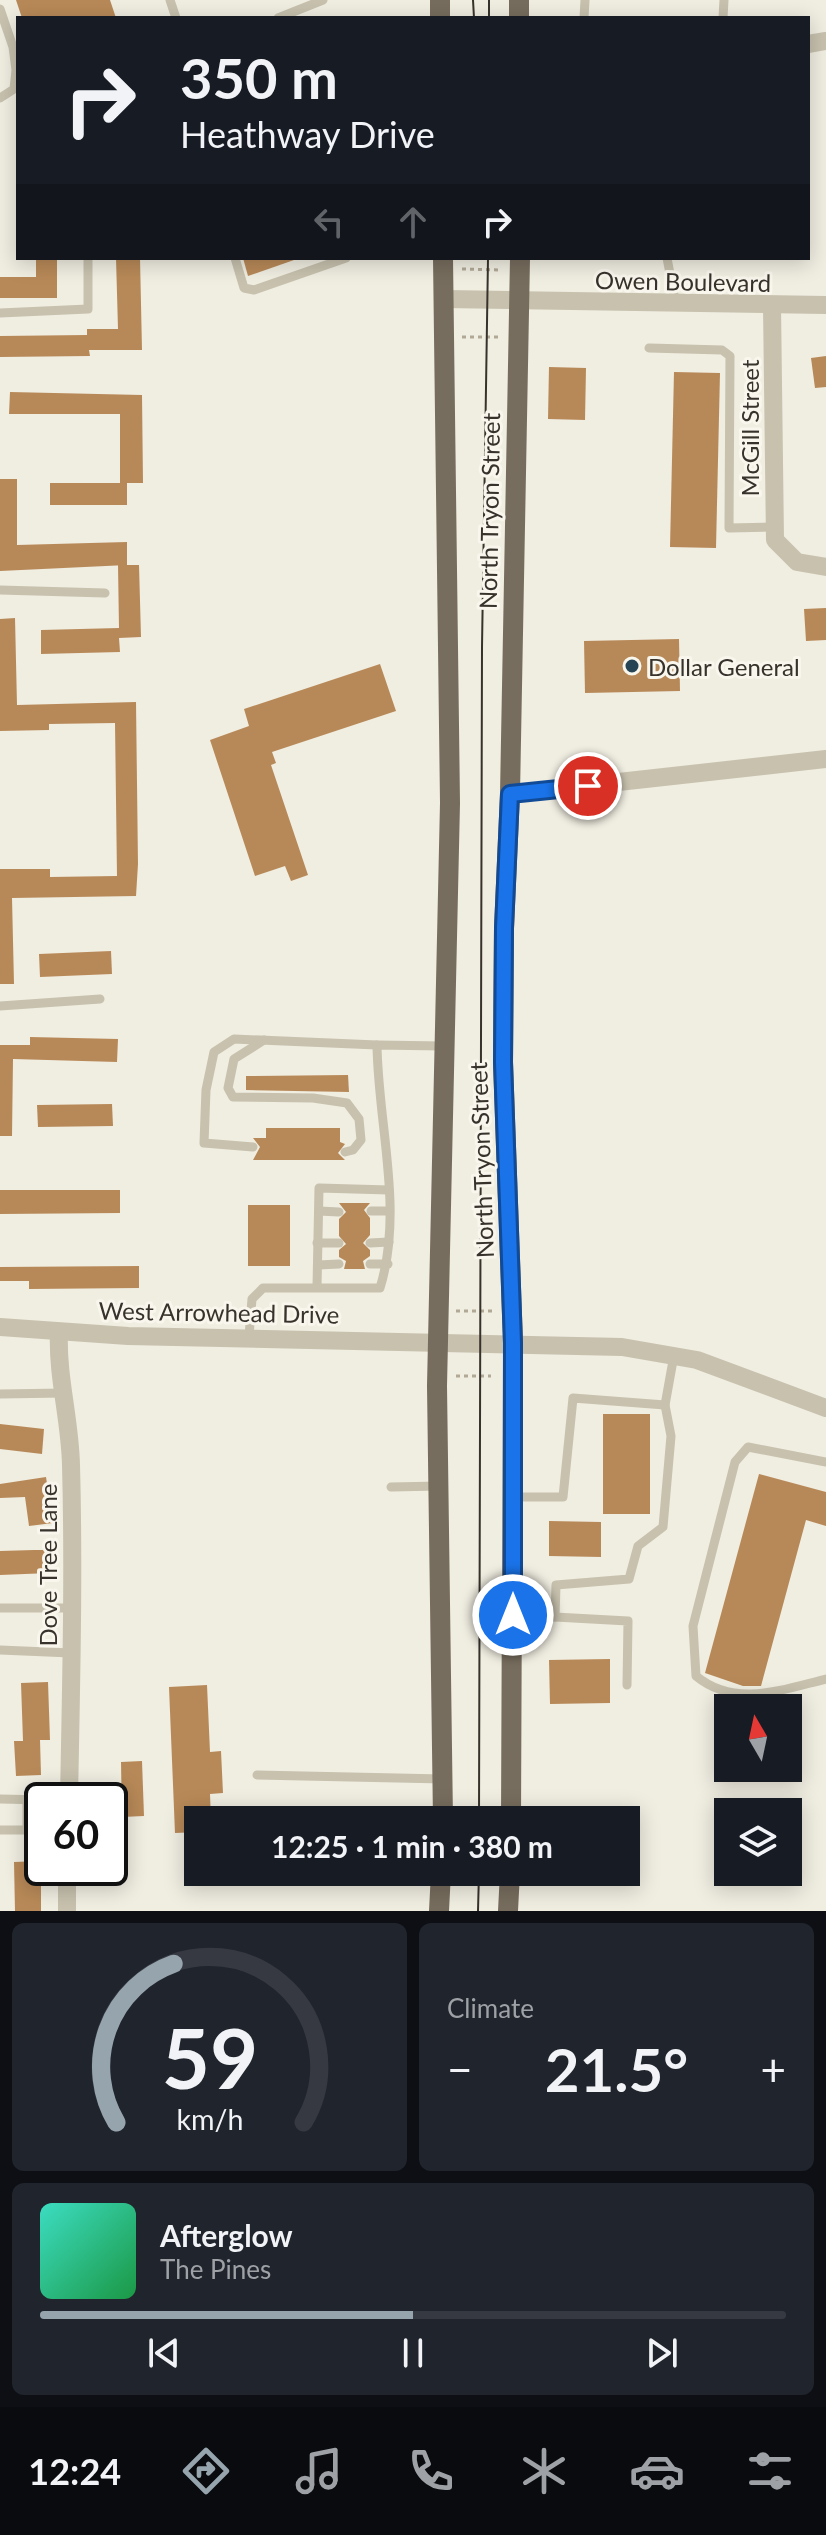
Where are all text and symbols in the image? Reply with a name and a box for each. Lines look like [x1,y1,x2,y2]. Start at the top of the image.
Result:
text: 350 m [180,44,338,111]
icon: right [48,48,152,152]
text: Heathway Drive [180,112,435,156]
icon: left [307,200,351,244]
icon: ahead [391,200,435,244]
icon: right [475,200,519,244]
street label: Owen Boulevard [595,265,771,297]
street label: McGill Street [735,359,764,496]
street label: North Tryon Street [473,412,505,609]
place label: Dollar General [648,652,800,681]
marker: Dollar General [623,657,641,675]
pin [554,752,622,820]
icon: arrive [566,764,610,808]
street label: North Tryon Street [463,1061,499,1259]
street label: West Arrowhead Drive [98,1295,340,1329]
street label: Dove Tree Lane [33,1483,62,1647]
position arrow [471,1573,555,1657]
north arrow [714,1694,802,1782]
map controls [714,1694,802,1886]
speed limit sign: 60 [24,1782,128,1886]
button: layers [714,1798,802,1886]
text: 12:25 · 1 min · 380 m [271,1828,553,1864]
text: Climate [447,1992,534,2024]
text: 59 [161,2007,258,2107]
text: 21.5° [545,2033,688,2105]
text: − [447,2043,473,2095]
text: + [760,2043,786,2095]
text: km/h [176,2102,243,2136]
text: Afterglow [160,2217,293,2253]
text: The Pines [160,2253,271,2285]
icon: previous [142,2331,186,2375]
icon: pause [391,2331,435,2375]
icon: next [640,2331,684,2375]
icon: directions [178,2443,234,2499]
icon: music [291,2443,347,2499]
icon: phone [403,2443,459,2499]
icon: climate [516,2443,572,2499]
icon: car [629,2443,685,2499]
icon: filters [742,2443,798,2499]
text: 12:24 [28,2449,121,2493]

